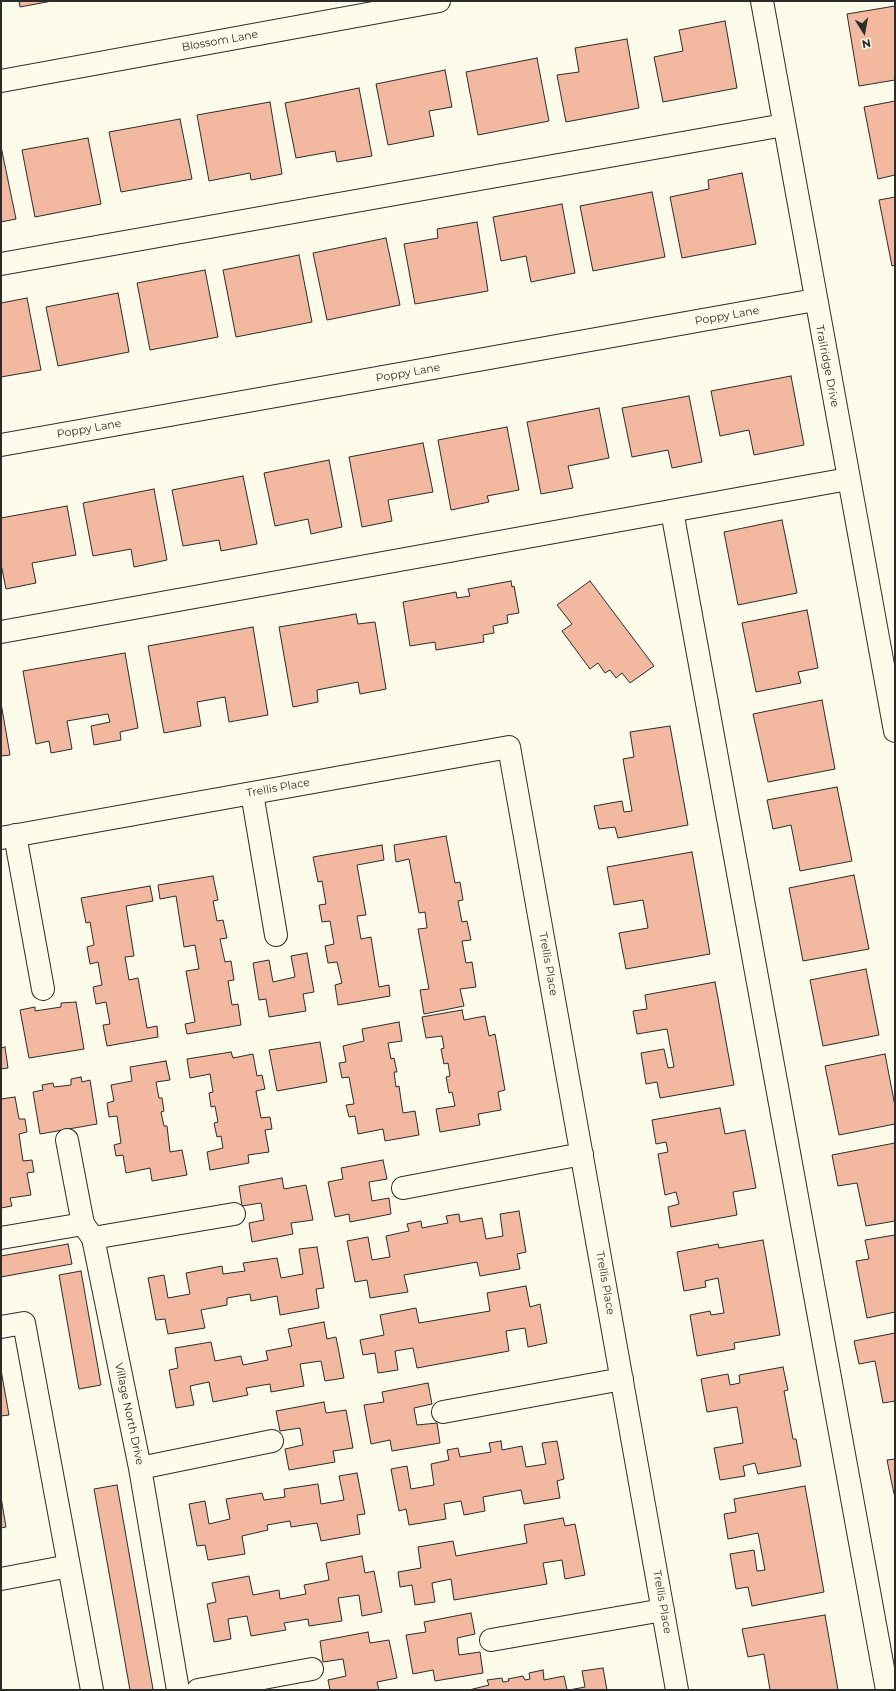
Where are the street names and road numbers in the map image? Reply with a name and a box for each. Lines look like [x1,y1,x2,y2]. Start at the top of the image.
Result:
street label: Blossom Lane [181,28,259,54]
street label: Poppy Lane [694,304,760,328]
street label: Trailridge Drive [813,324,841,408]
street label: Poppy Lane [375,361,441,385]
street label: Poppy Lane [56,417,122,441]
street label: Trellis Place [245,776,311,800]
street label: Trellis Place [536,931,560,997]
street label: Trellis Place [593,1250,617,1316]
street label: Village North Drive [112,1362,146,1466]
street label: Trellis Place [650,1569,674,1635]

